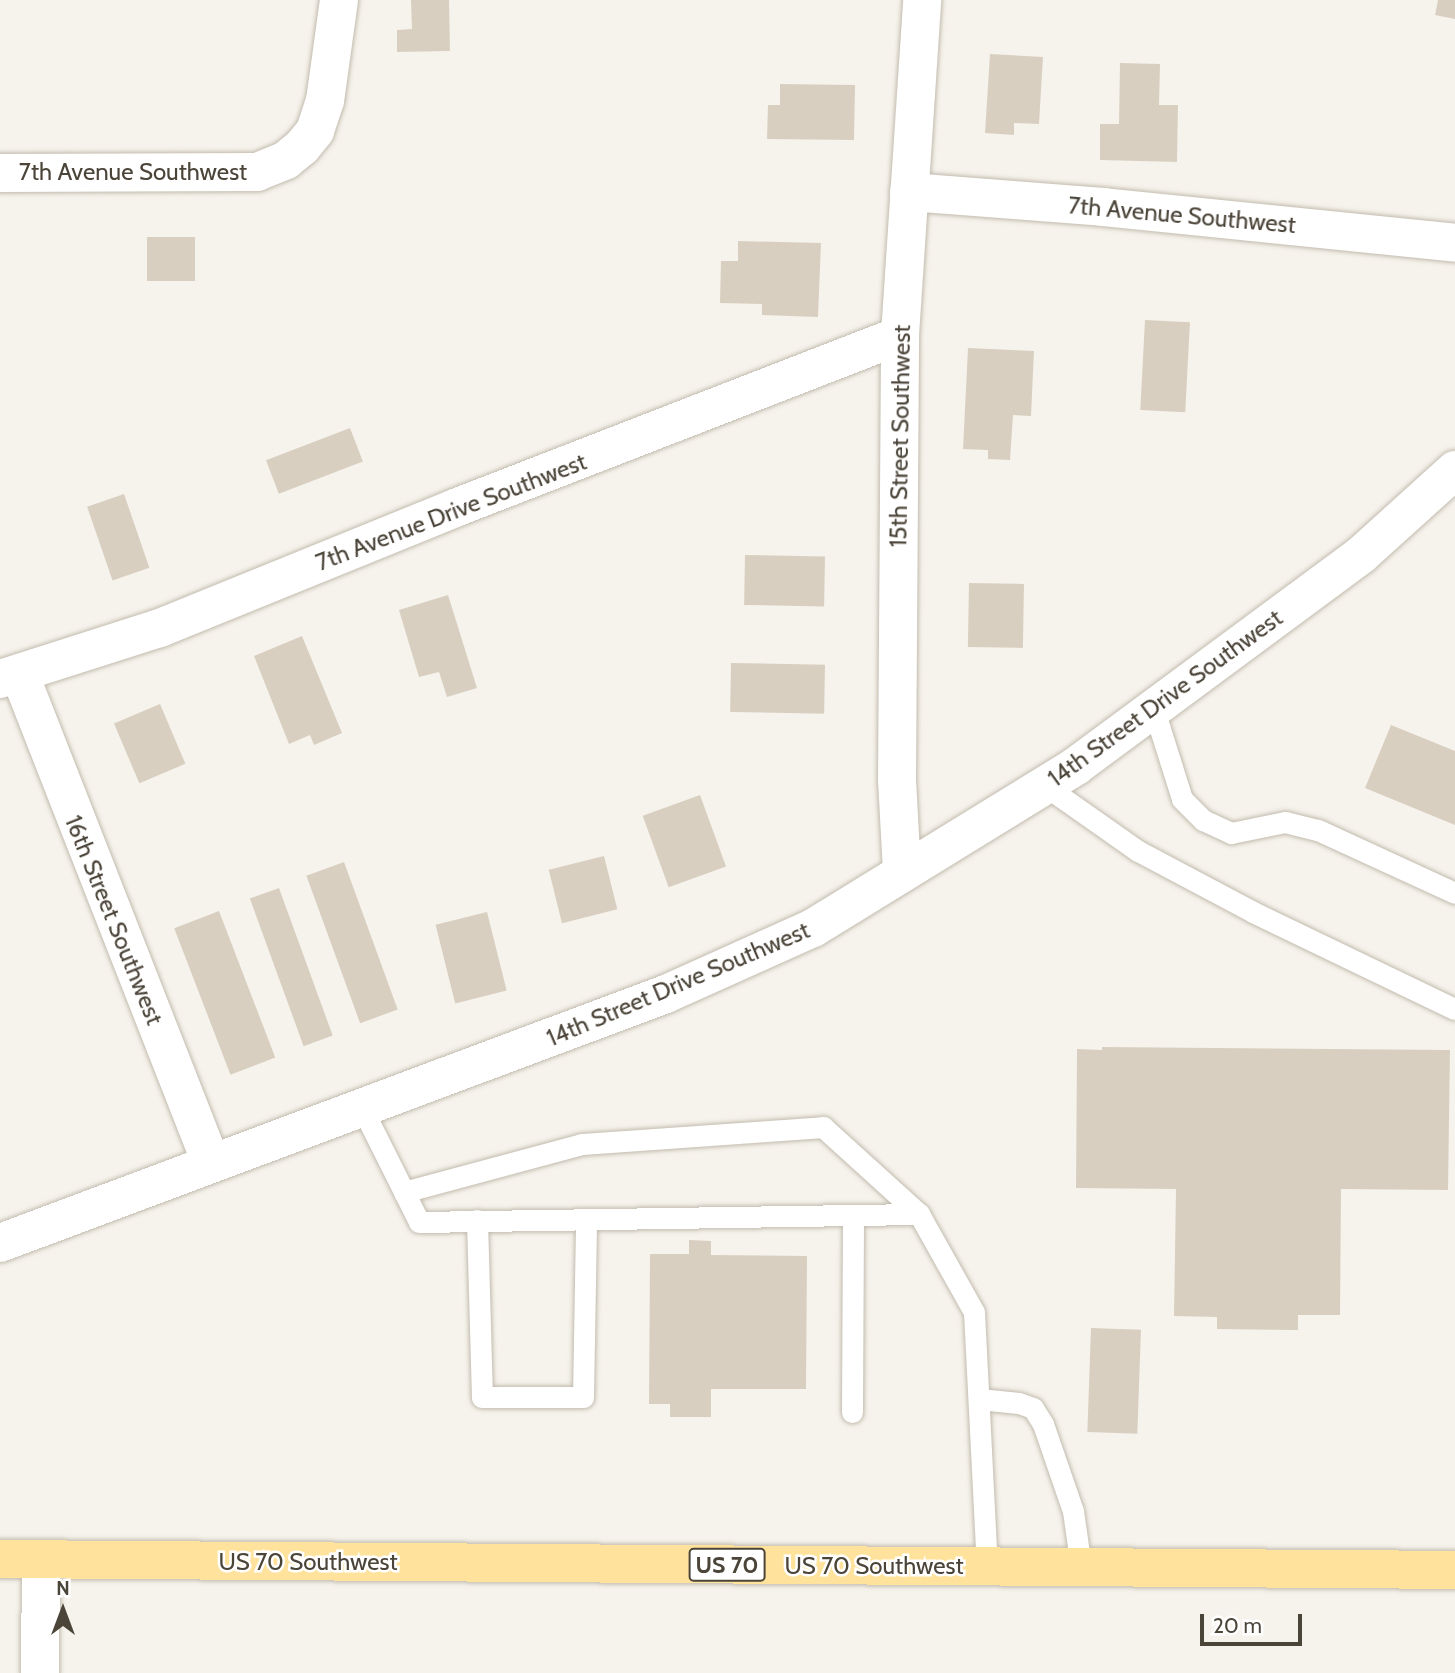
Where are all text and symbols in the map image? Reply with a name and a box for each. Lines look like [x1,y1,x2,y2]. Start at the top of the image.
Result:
street label: 7th Avenue Southwest [19,158,247,186]
street label: 7th Avenue Southwest [1067,191,1297,239]
street label: 15th Street Southwest [884,324,916,548]
street label: 7th Avenue Drive Southwest [312,447,590,577]
street label: 14th Street Drive Southwest [1042,603,1288,793]
street label: 16th Street Southwest [59,811,169,1029]
street label: 14th Street Drive Southwest [542,915,814,1053]
road number: US 70 [688,1546,766,1584]
street label: US 70 Southwest [218,1548,398,1576]
street label: US 70 Southwest [784,1552,964,1580]
north arrow [28,1575,98,1645]
text: N [56,1577,70,1600]
scale bar [1203,1600,1304,1644]
text: 20 m [1213,1613,1262,1638]

